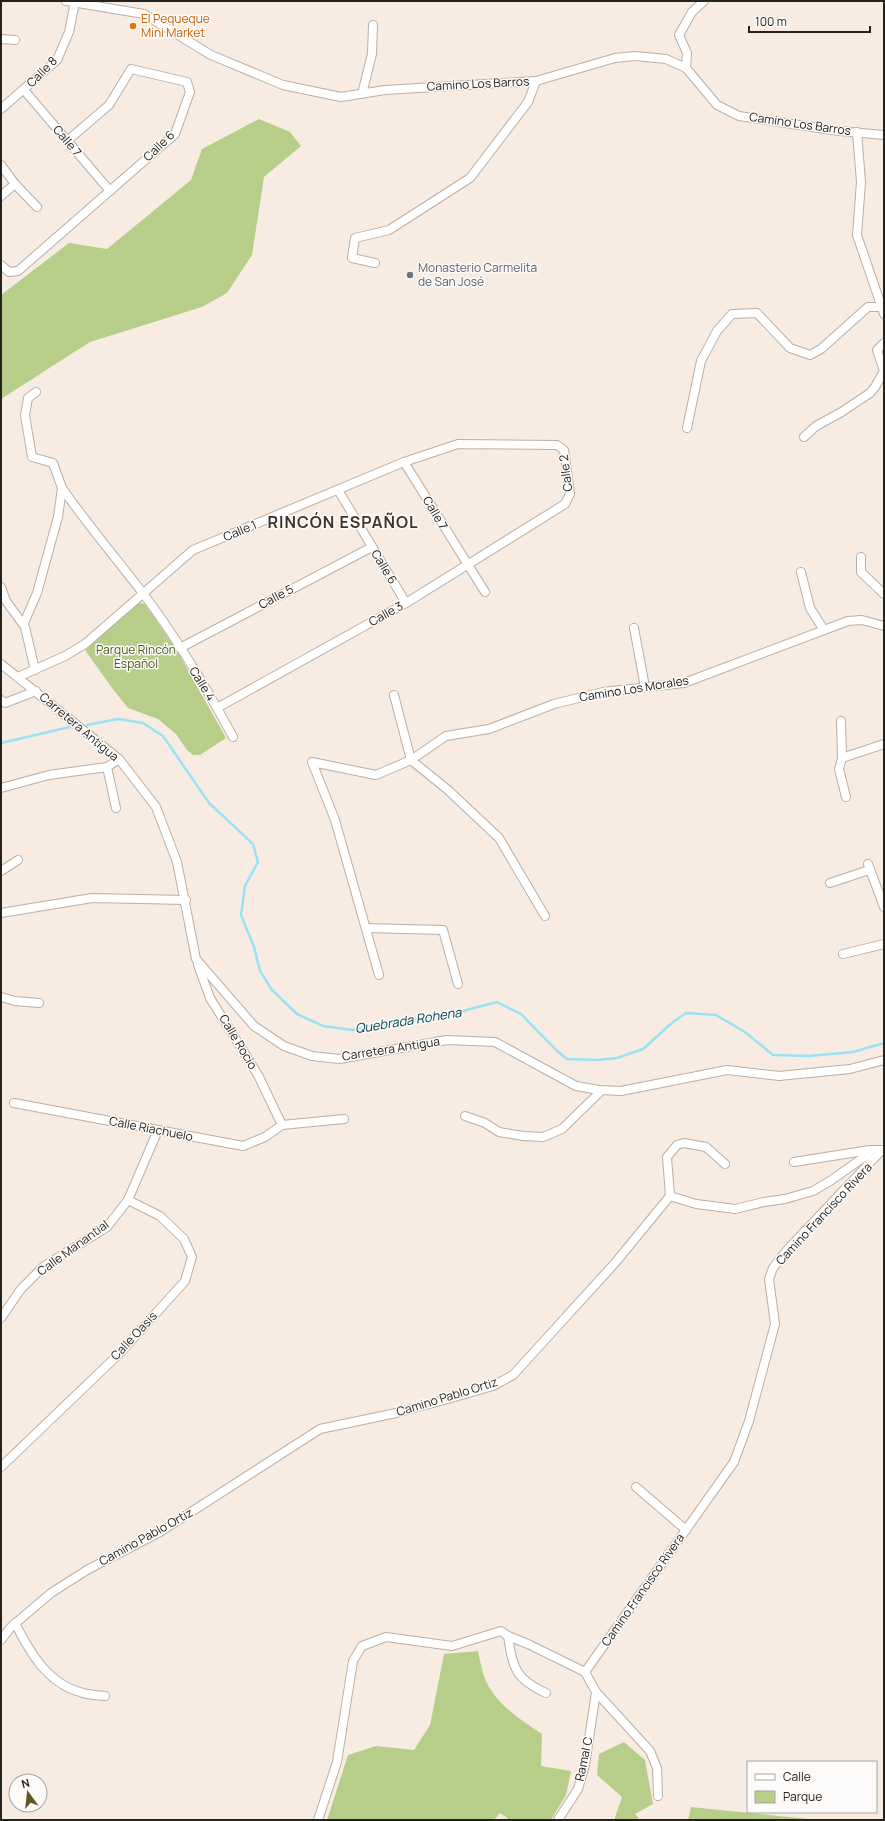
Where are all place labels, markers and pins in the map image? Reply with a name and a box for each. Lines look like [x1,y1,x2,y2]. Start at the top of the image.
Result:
place label: El Pequeque Mini Market [141,10,210,41]
marker: El Pequeque Mini Market [128,21,138,31]
place label: Monasterio Carmelita de San José [418,259,537,290]
marker: Monasterio Carmelita de San José [405,270,415,280]

